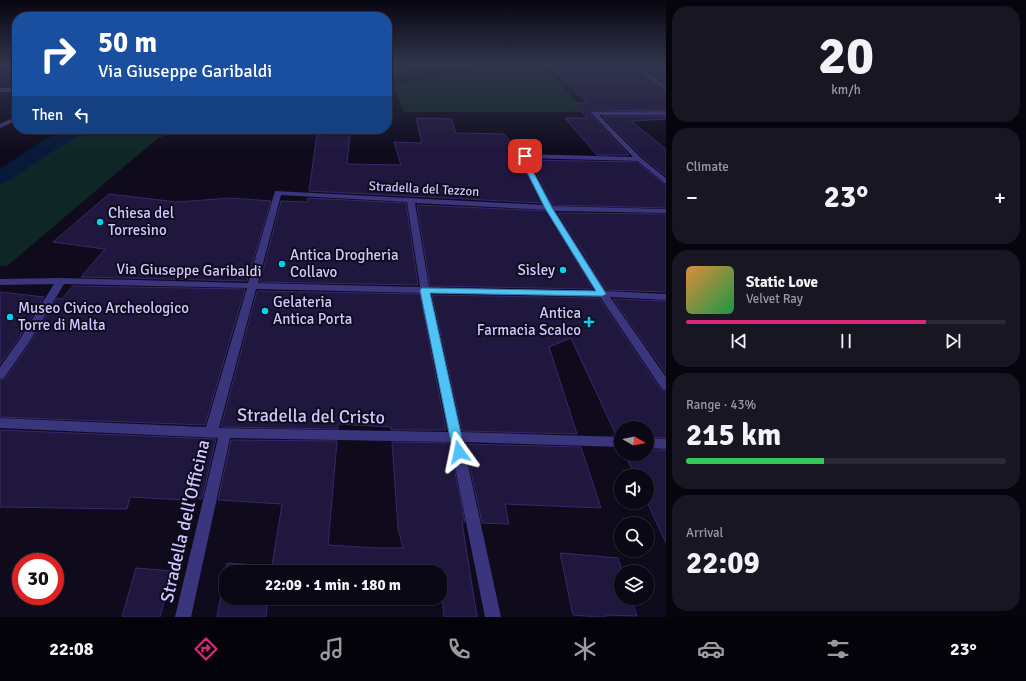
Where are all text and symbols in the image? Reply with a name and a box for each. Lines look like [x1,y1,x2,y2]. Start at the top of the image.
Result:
text: 20 [818,24,874,88]
text: 50 m [98,26,157,60]
icon: right [32,28,84,80]
text: Via Giuseppe Garibaldi [98,60,272,82]
text: km/h [831,82,861,98]
icon: left [71,104,93,126]
text: Then [32,106,63,124]
pin [508,139,542,173]
icon: arrive [514,145,536,167]
text: Climate [686,159,729,175]
street label: Stradella del Tezzon [368,178,480,200]
text: 23° [824,179,868,216]
text: − [686,184,698,211]
text: + [994,184,1006,211]
place label: Chiesa del Torresino [108,204,174,239]
marker: Chiesa del Torresino [95,217,105,227]
place label: Antica Drogheria Collavo [290,246,399,281]
marker: Antica Drogheria Collavo [277,259,287,269]
street label: Via Giuseppe Garibaldi [116,260,262,280]
place label: Sisley [517,261,555,279]
marker: Sisley [558,265,568,275]
text: Static Love [746,273,818,291]
text: Velvet Ray [746,291,803,307]
place label: Gelateria Antica Porta [273,293,352,328]
place label: Museo Civico Archeologico Torre di Malta [18,299,189,334]
place label: Antica Farmacia Scalco [477,304,581,339]
marker: Gelateria Antica Porta [260,306,270,316]
marker: Museo Civico Archeologico Torre di Malta [5,312,15,322]
marker: Antica Farmacia Scalco [584,317,594,327]
icon: previous [728,330,750,352]
icon: pause [835,330,857,352]
icon: next [942,330,964,352]
text: Range · 43% [686,397,756,413]
street label: Stradella del Cristo [237,404,385,428]
text: 215 km [686,417,781,454]
north arrow [614,421,654,461]
map controls [614,421,654,605]
position arrow [438,431,480,473]
street label: Stradella dell'Officina [156,437,214,605]
button: sound [614,469,654,509]
button: search [614,517,654,557]
text: Arrival [686,525,723,541]
text: 22:09 [686,545,760,582]
speed limit sign: 30 [12,553,64,605]
button: layers [614,565,654,605]
text: 22:09 · 1 min · 180 m [265,576,401,594]
icon: directions [192,635,220,663]
icon: music [318,635,346,663]
icon: phone [445,635,473,663]
icon: climate [571,635,599,663]
icon: car [697,635,725,663]
icon: filters [824,635,852,663]
text: 22:08 [49,638,93,660]
text: 23° [950,638,977,660]

